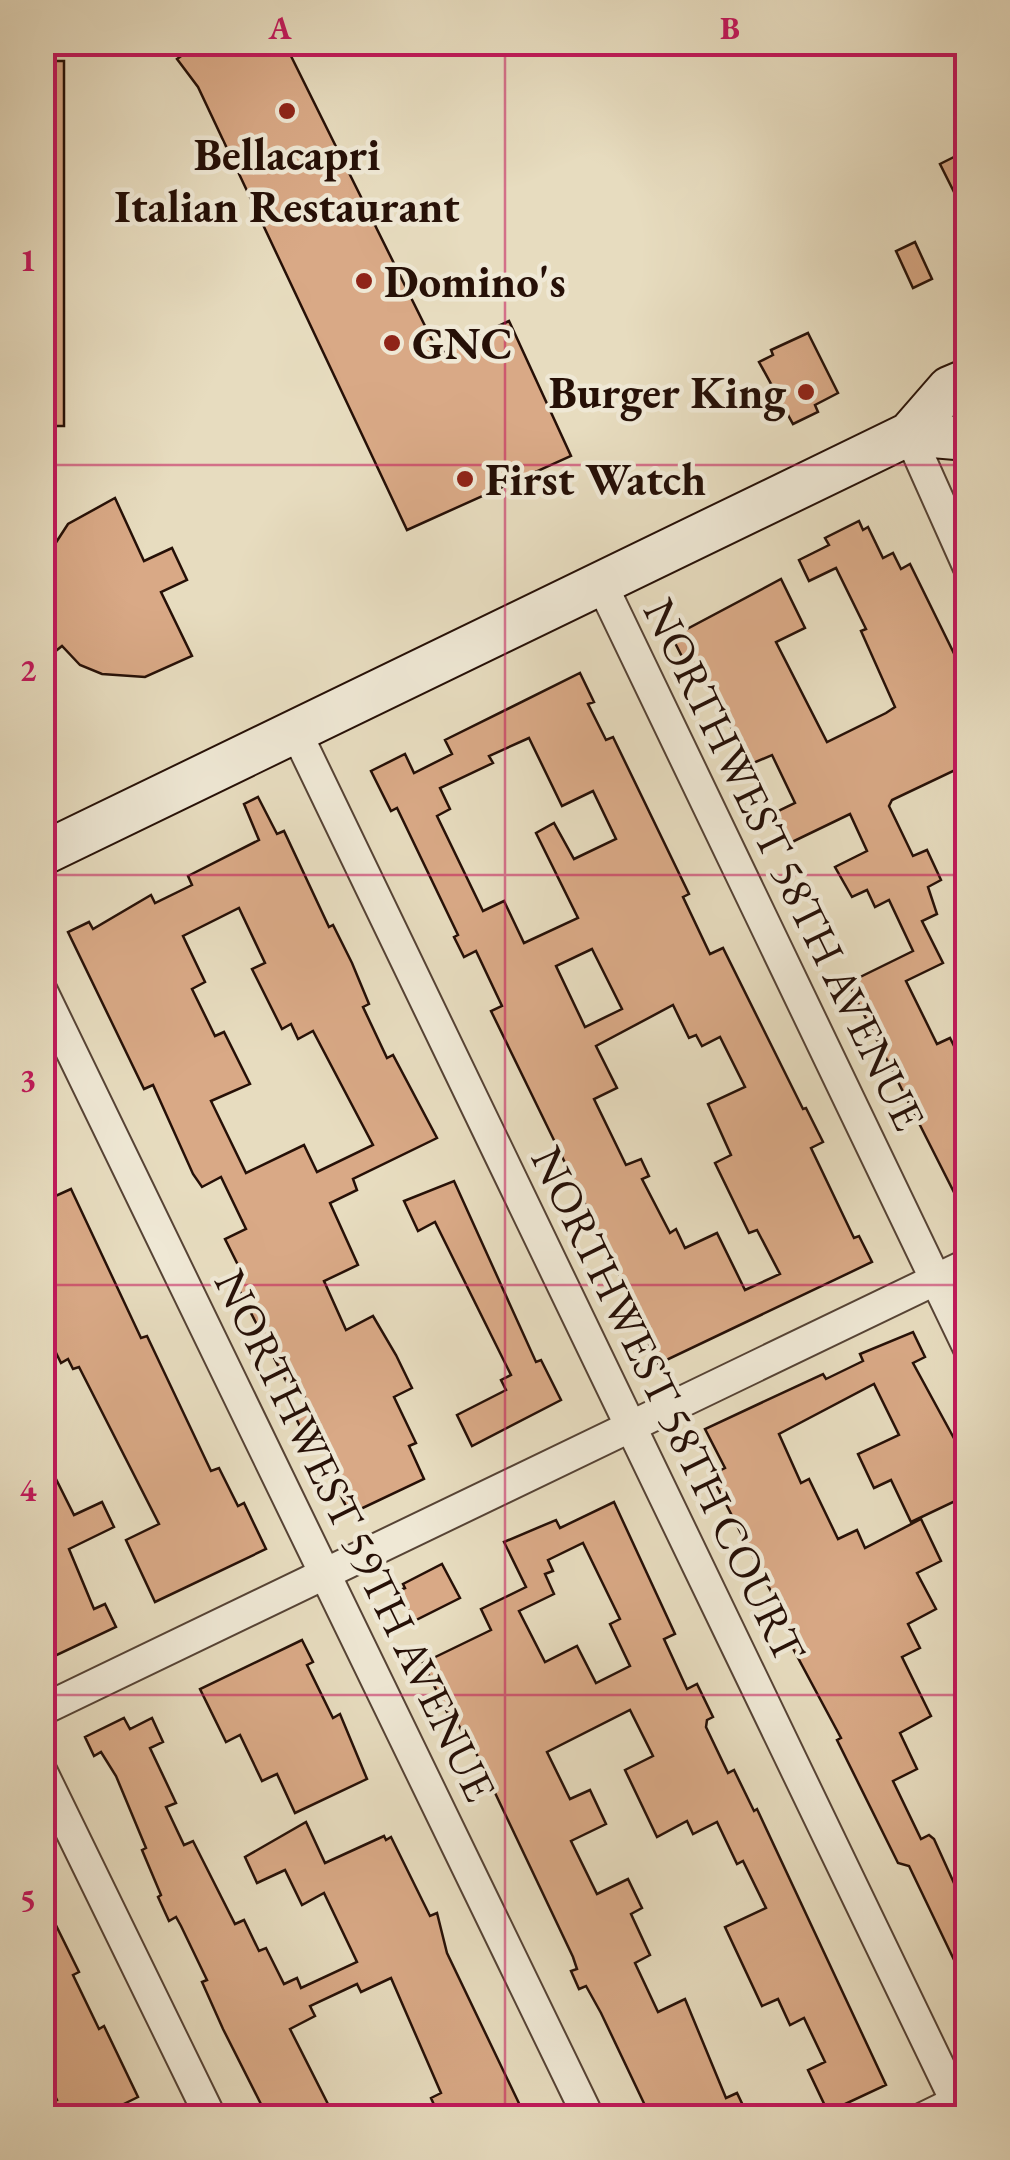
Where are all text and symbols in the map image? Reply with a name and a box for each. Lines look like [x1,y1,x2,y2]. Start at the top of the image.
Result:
text: A [267,7,292,49]
text: B [720,7,740,49]
marker: Bellacapri Italian Restaurant [276,100,298,122]
place label: Bellacapri Italian Restaurant [114,125,460,235]
text: 1 [20,239,36,281]
place label: Domino's [384,252,566,310]
marker: Domino's [353,270,375,292]
place label: GNC [412,314,513,372]
marker: GNC [381,332,403,354]
place label: Burger King [549,363,786,422]
marker: Burger King [795,381,817,403]
place label: First Watch [485,450,706,508]
marker: First Watch [454,468,476,490]
street label: NORTHWEST 58TH AVENUE [631,589,939,1139]
text: 2 [20,649,37,691]
text: 3 [20,1059,36,1101]
street label: NORTHWEST 58TH COURT [519,1137,820,1672]
street label: NORTHWEST 59TH AVENUE [202,1260,510,1810]
text: 4 [20,1469,38,1511]
text: 5 [20,1879,36,1921]

